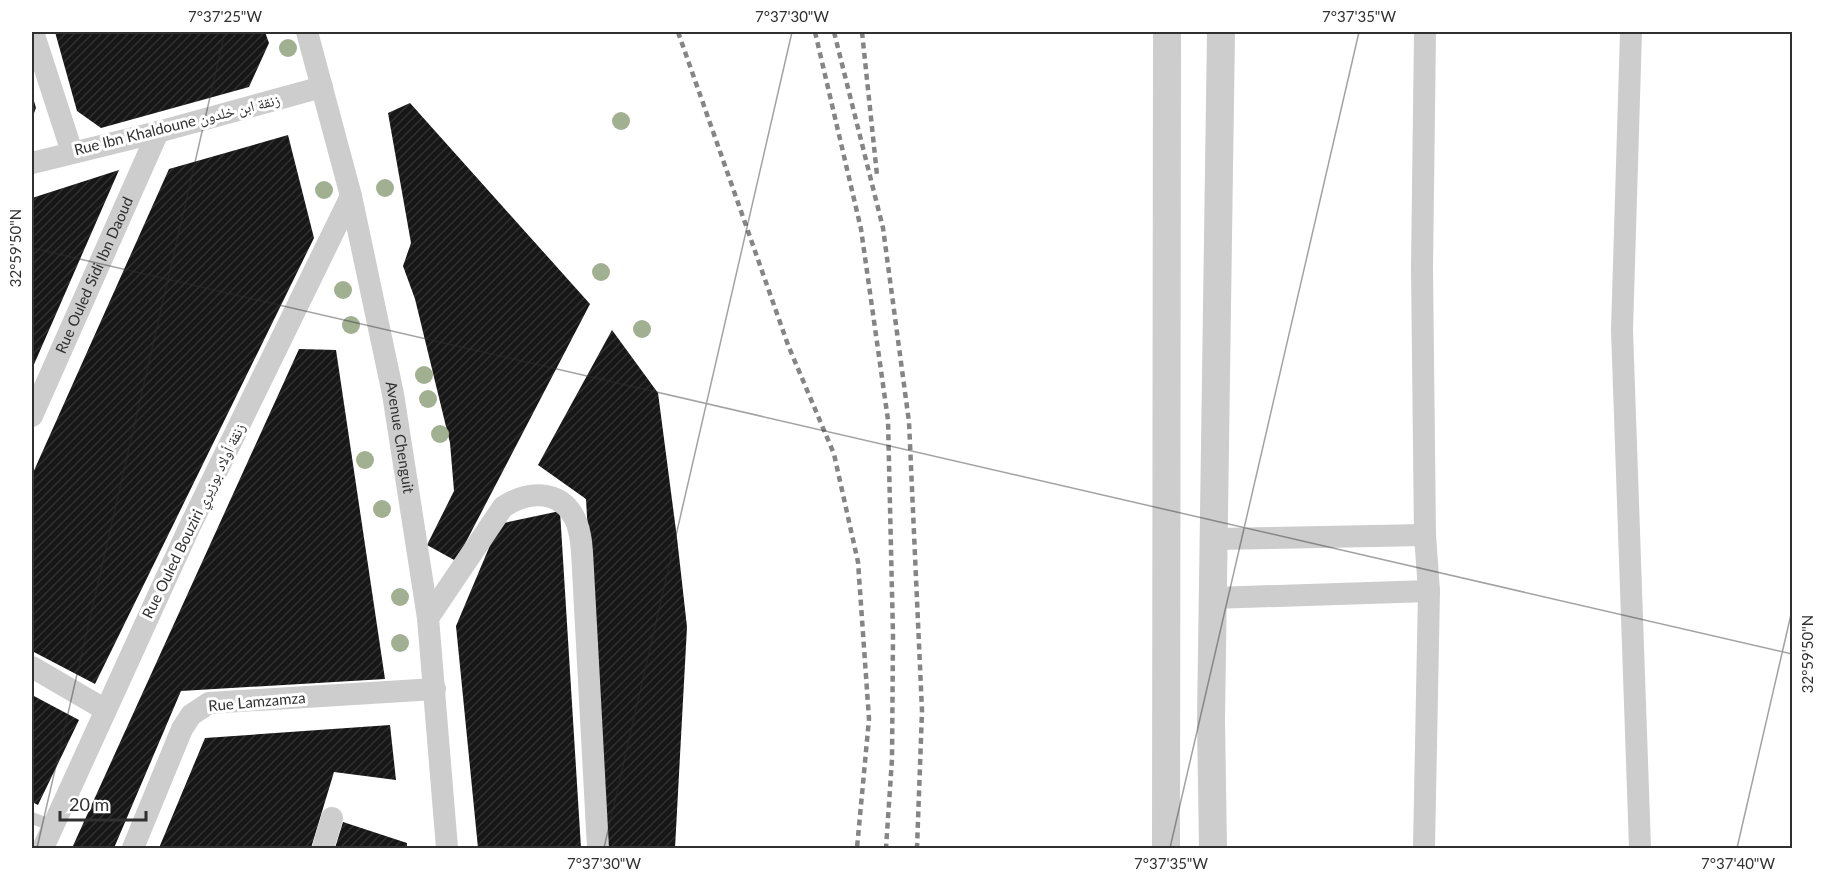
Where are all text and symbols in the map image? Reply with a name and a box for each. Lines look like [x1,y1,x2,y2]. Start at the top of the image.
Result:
text: 7°37'25"W [188,7,262,25]
text: 7°37'30"W [755,7,829,25]
text: 7°37'35"W [1322,7,1396,25]
street label: Rue Ibn Khaldoune زنقة ابن خلدون [72,90,282,160]
street label: Rue Ouled Sidi Ibn Daoud [51,194,136,356]
text: 32°59'50"N [6,209,24,287]
street label: Avenue Chenguit [382,379,418,495]
street label: Rue Ouled Bouziri زنقة أولاد بوزيري [138,420,252,623]
text: 32°59'50"N [1798,615,1816,693]
street label: Rue Lamzamza [208,688,306,714]
scale bar [60,784,146,822]
text: 20 m [69,793,109,815]
text: 7°37'30"W [567,854,641,872]
text: 7°37'35"W [1134,854,1208,872]
text: 7°37'40"W [1701,854,1775,872]

